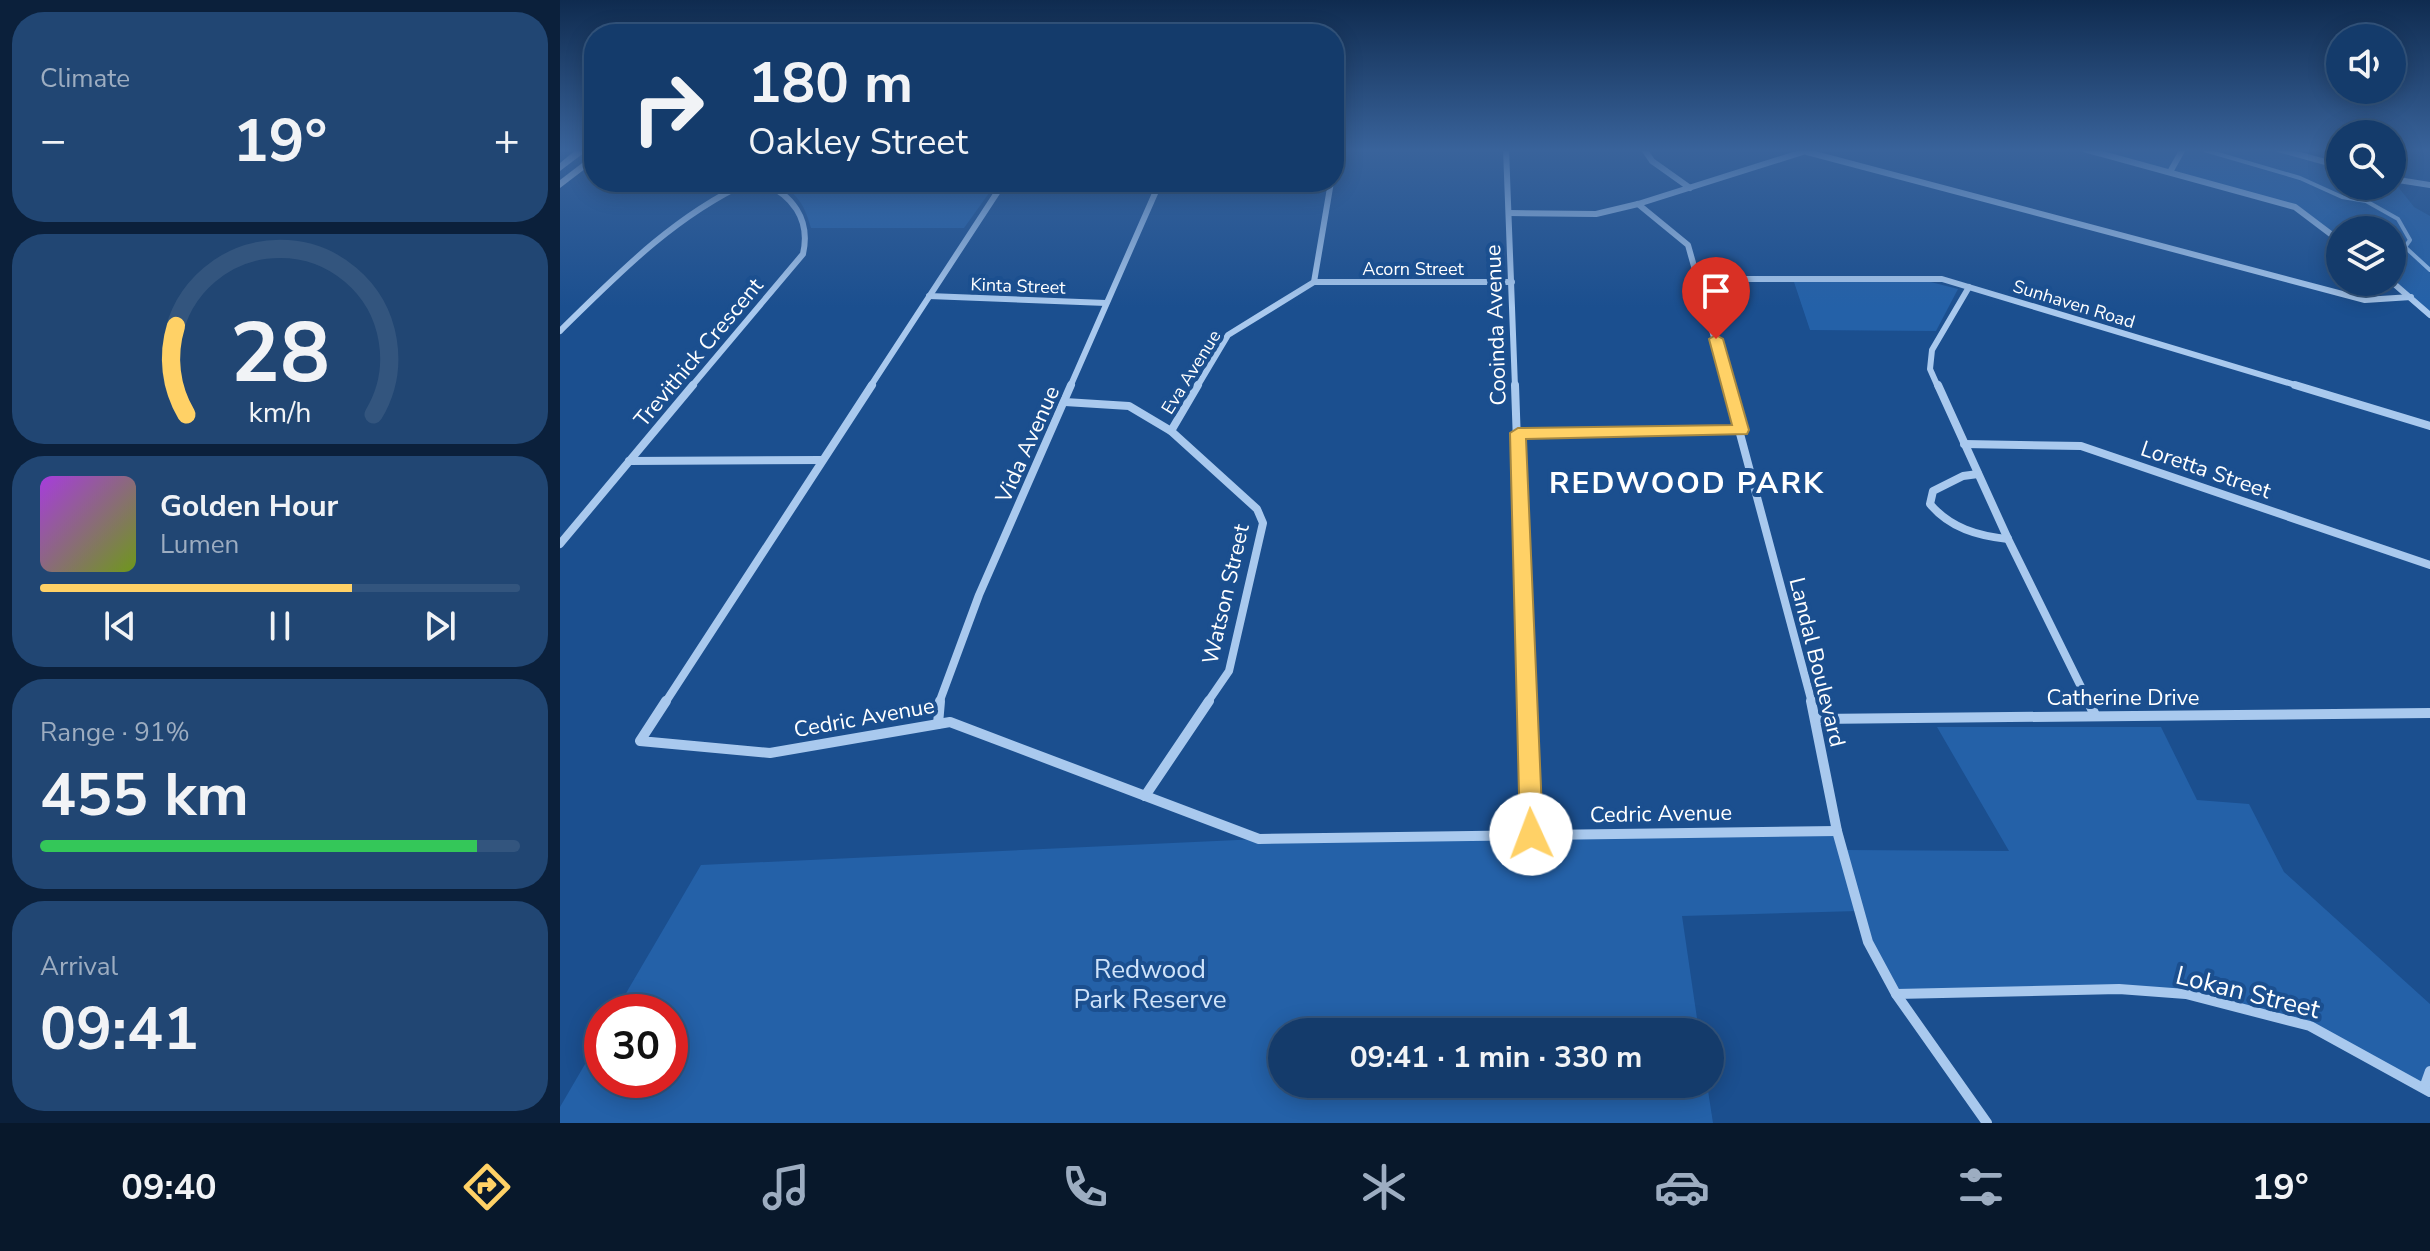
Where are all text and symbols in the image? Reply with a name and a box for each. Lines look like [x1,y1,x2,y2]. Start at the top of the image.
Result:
map controls [2326,24,2406,296]
button: sound [2326,24,2406,104]
text: 180 m [748,45,913,122]
icon: right [616,56,720,160]
text: Climate [40,61,130,96]
text: 19° [233,100,327,182]
text: − [40,111,66,171]
text: + [494,111,520,171]
text: Oakley Street [748,118,968,167]
button: search [2326,120,2406,200]
button: layers [2326,216,2406,296]
street label: Cooinda Avenue [1478,244,1514,406]
street label: Acorn Street [1362,257,1464,281]
pin [1682,257,1750,339]
icon: arrive [1694,269,1738,313]
street label: Trevithick Crescent [627,271,770,434]
street label: Kinta Street [970,272,1067,300]
street label: Sunhaven Road [2010,274,2138,334]
text: 28 [230,297,330,410]
street label: Eva Avenue [1156,325,1226,419]
street label: Vida Avenue [988,381,1067,509]
text: km/h [249,393,311,432]
street label: Loretta Street [2137,434,2275,506]
district label: REDWOOD PARK [1549,463,1825,504]
text: Golden Hour [160,486,338,527]
street label: Watson Street [1195,521,1257,667]
text: Lumen [160,527,239,562]
street label: Landal Boulevard [1781,574,1853,750]
icon: previous [98,604,142,648]
icon: pause [258,604,302,648]
icon: next [418,604,462,648]
street label: Catherine Drive [2046,683,2200,713]
street label: Cedric Avenue [792,691,937,745]
text: Range · 91% [40,715,190,750]
text: 455 km [40,754,249,836]
position arrow [1489,792,1573,876]
street label: Cedric Avenue [1590,798,1732,830]
text: Arrival [40,949,118,984]
park label: Redwood Park Reserve [1074,952,1227,1017]
street label: Lokan Street [2172,958,2325,1028]
text: 09:41 [40,988,199,1070]
speed limit sign: 30 [584,994,688,1098]
text: 09:41 · 1 min · 330 m [1350,1037,1642,1078]
icon: directions [459,1159,515,1215]
icon: music [758,1159,814,1215]
icon: phone [1057,1159,1113,1215]
icon: climate [1356,1159,1412,1215]
icon: car [1654,1159,1710,1215]
icon: filters [1953,1159,2009,1215]
text: 09:40 [121,1163,217,1212]
text: 19° [2252,1163,2309,1212]

